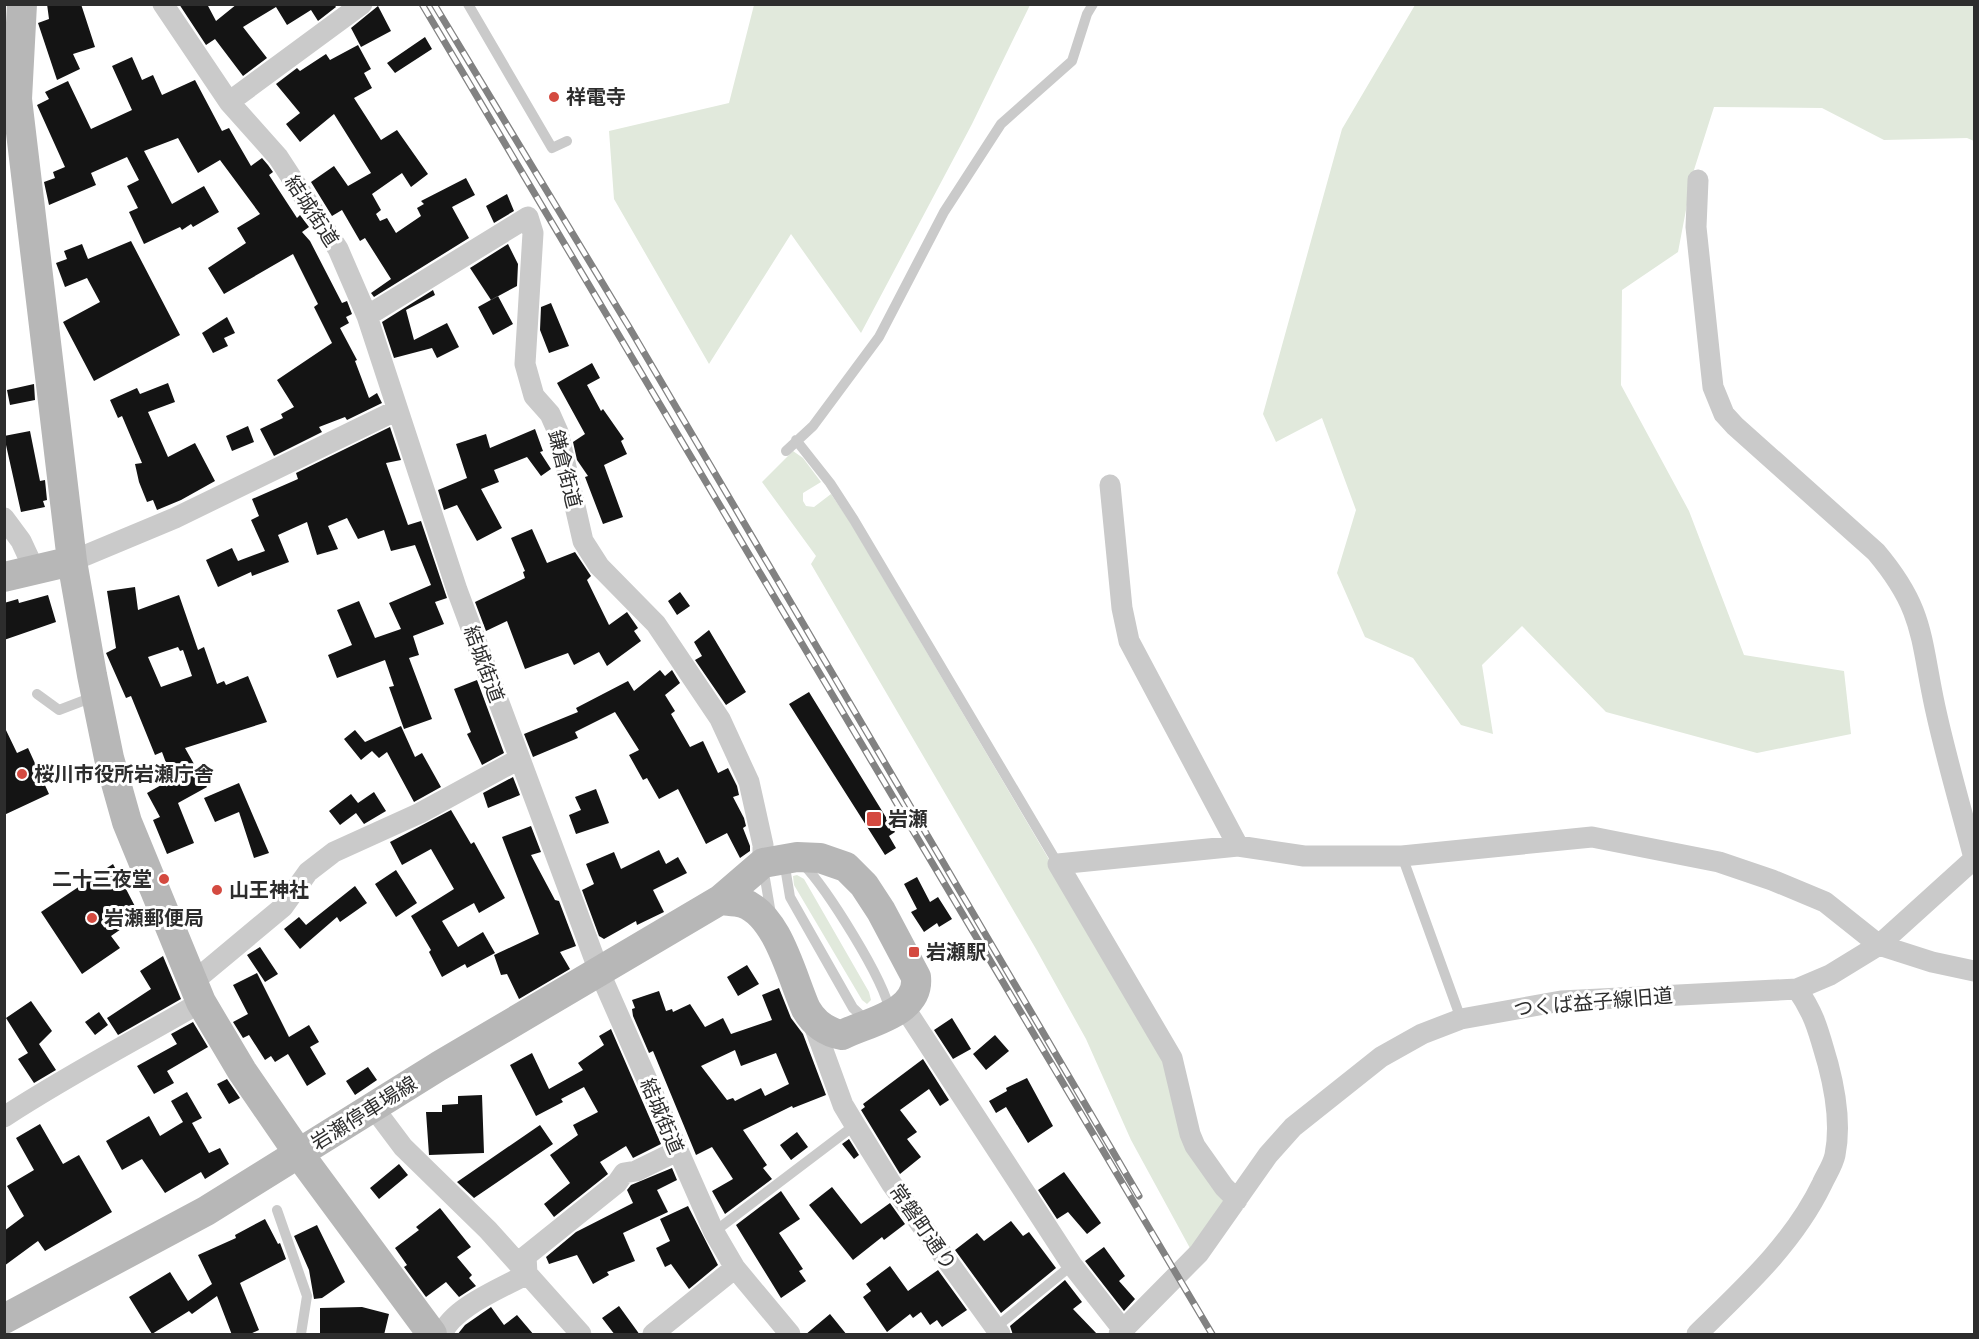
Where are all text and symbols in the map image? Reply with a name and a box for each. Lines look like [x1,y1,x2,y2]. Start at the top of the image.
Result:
place label: 祥電寺 [566,85,626,109]
marker: 祥電寺 [547,90,561,104]
street label: 結城街道 [280,171,344,251]
street label: 鎌倉街道 [544,427,586,511]
street label: 結城街道 [459,622,509,706]
place label: 桜川市役所岩瀬庁舎 [34,762,214,786]
marker: 桜川市役所岩瀬庁舎 [15,767,29,781]
place label: 岩瀬 [888,807,928,831]
marker: 岩瀬 [865,810,883,828]
place label: 二十三夜堂 [52,867,152,891]
marker: 二十三夜堂 [157,872,171,886]
place label: 山王神社 [229,878,309,902]
marker: 山王神社 [210,883,224,897]
place label: 岩瀬郵便局 [104,906,204,930]
marker: 岩瀬郵便局 [85,911,99,925]
place label: 岩瀬駅 [926,940,986,964]
marker: 岩瀬駅 [907,945,921,959]
street label: つくば益子線旧道 [1512,983,1674,1021]
street label: 岩瀬停車場線 [307,1071,421,1155]
street label: 結城街道 [635,1074,689,1158]
street label: 常磐町通り [884,1179,962,1275]

